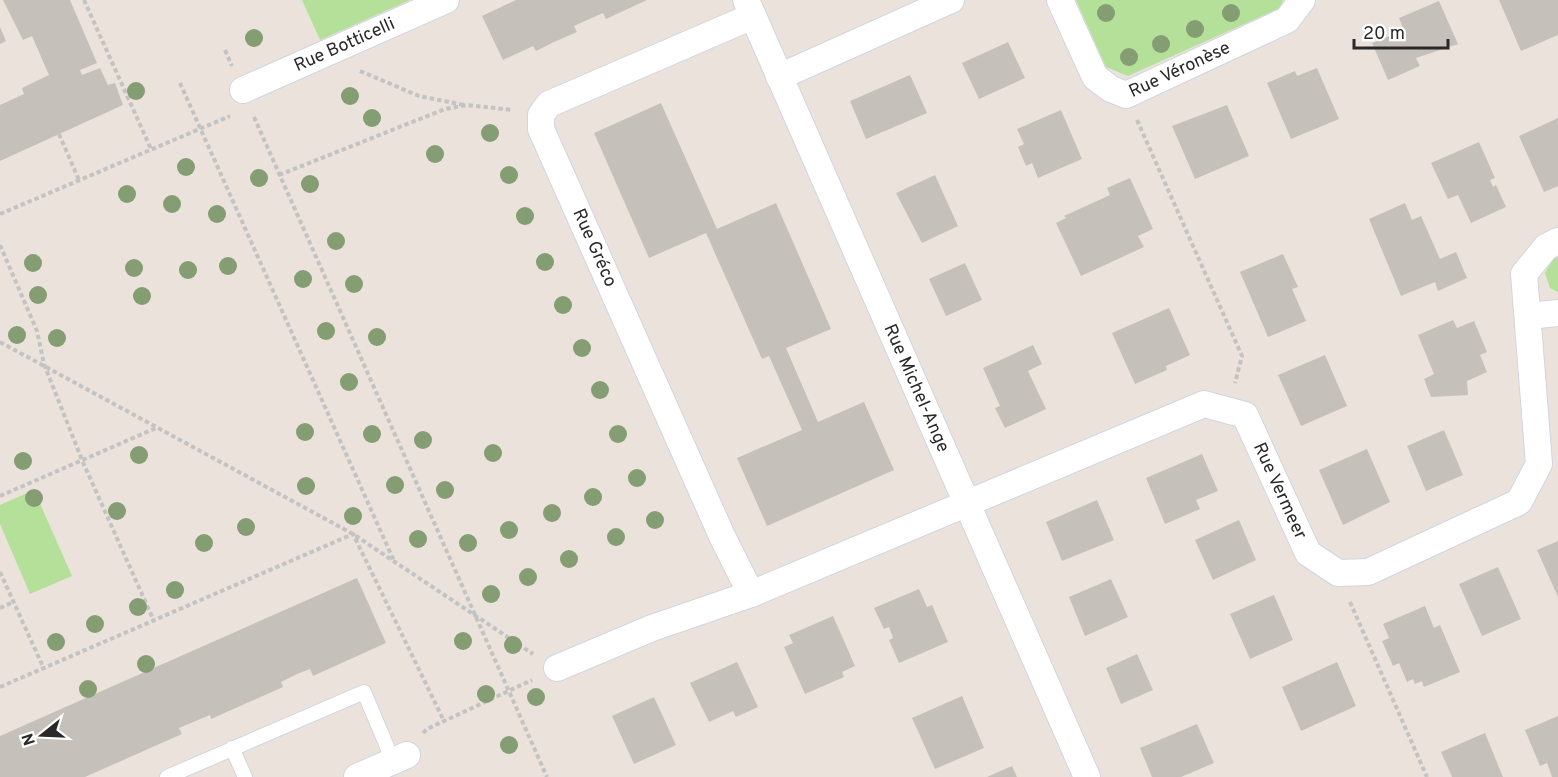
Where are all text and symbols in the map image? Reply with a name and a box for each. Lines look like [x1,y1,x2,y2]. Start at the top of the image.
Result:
scale bar [1354,12,1448,50]
street label: Rue Botticelli [290,13,398,77]
text: 20 m [1363,23,1405,46]
street label: Rue Véronèse [1125,36,1234,103]
street label: Rue Gréco [567,205,621,291]
street label: Rue Michel-Ange [878,321,955,456]
street label: Rue Vermeer [1248,439,1312,543]
north arrow [12,705,72,765]
text: N [18,730,41,748]

